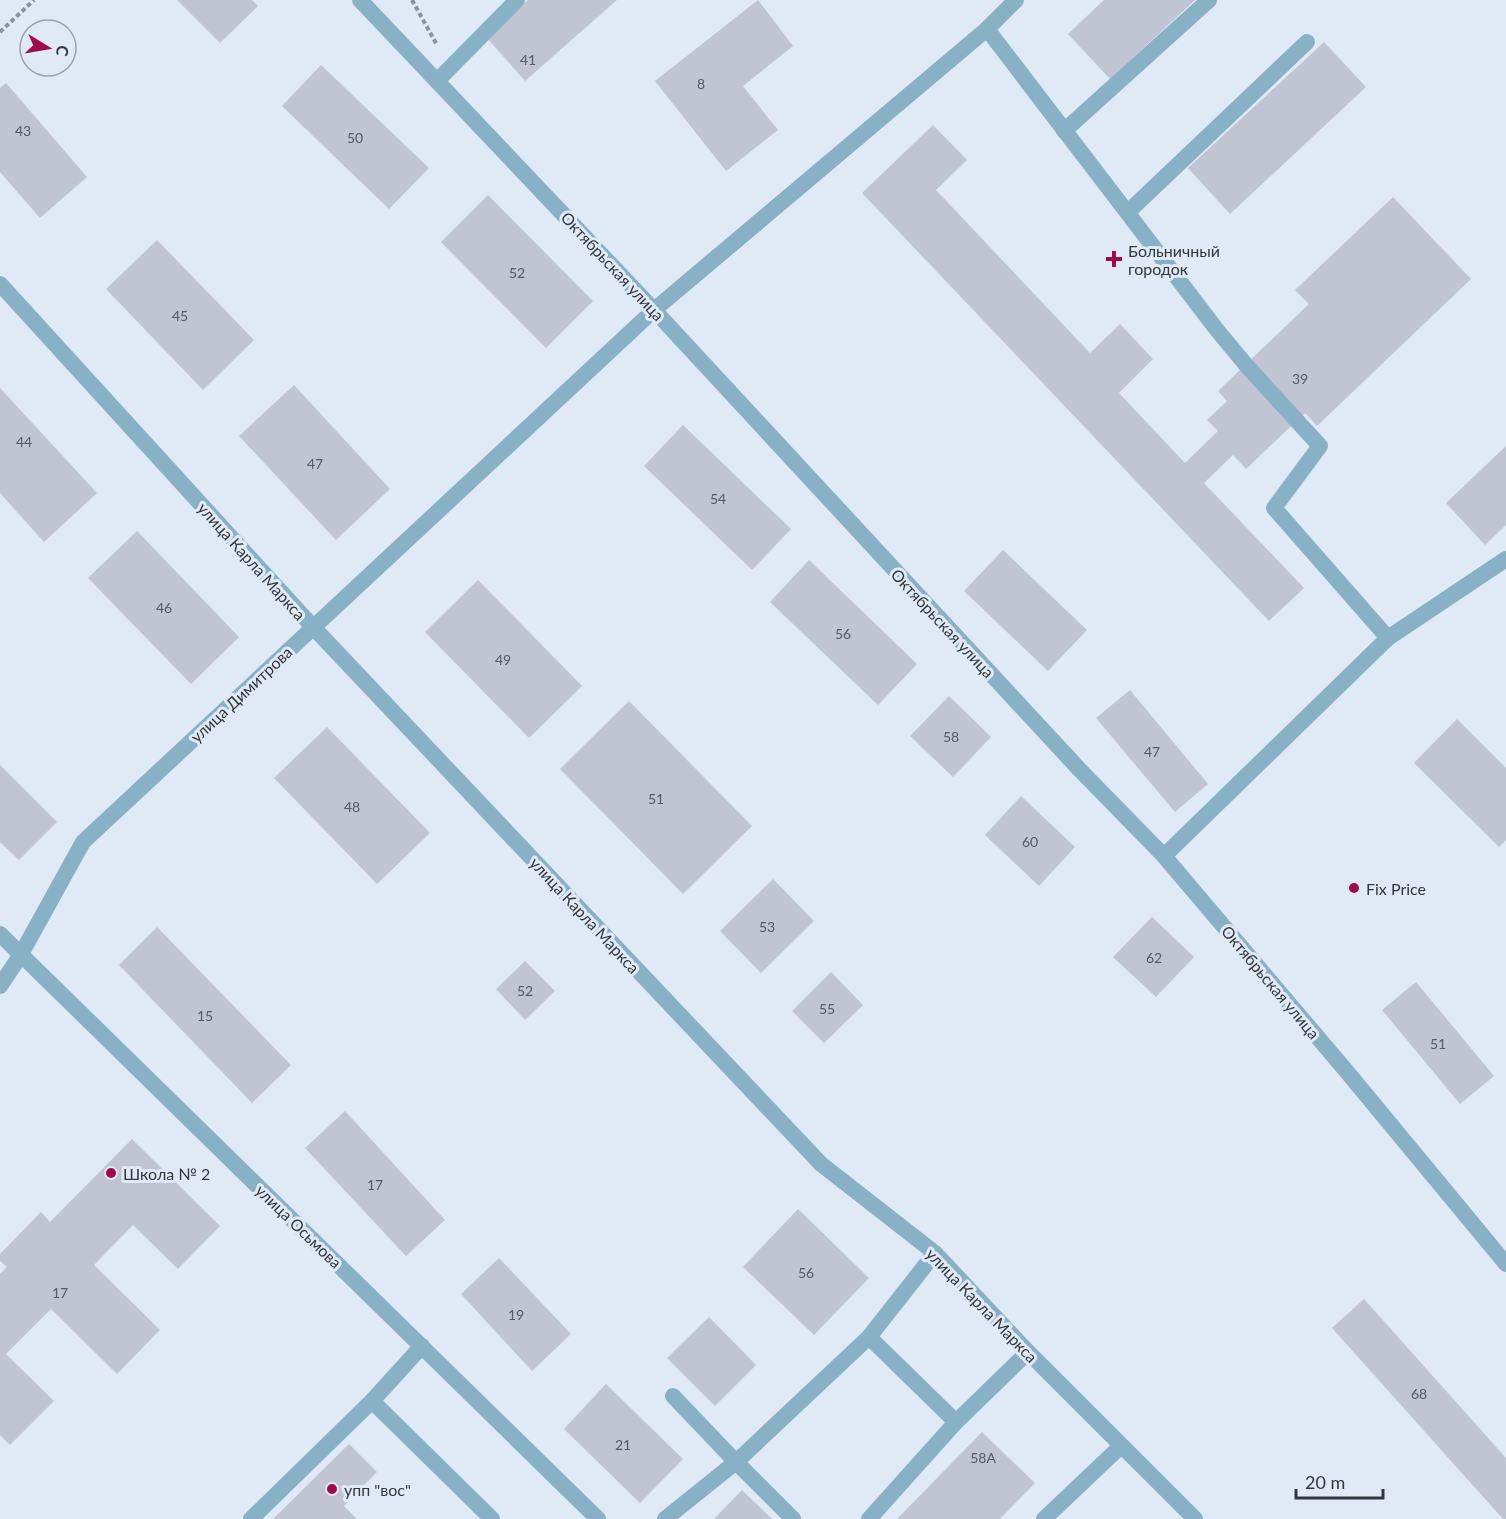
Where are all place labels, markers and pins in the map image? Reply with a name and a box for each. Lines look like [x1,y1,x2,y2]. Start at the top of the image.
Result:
place label: Больничный городок [1128,241,1220,278]
marker: Больничный городок [1105,250,1123,268]
place label: Fix Price [1366,879,1426,898]
marker: Fix Price [1347,881,1361,895]
place label: Школа № 2 [123,1164,210,1183]
marker: Школа № 2 [104,1166,118,1180]
place label: упп "вос" [344,1480,411,1499]
marker: упп "вос" [325,1482,339,1496]

